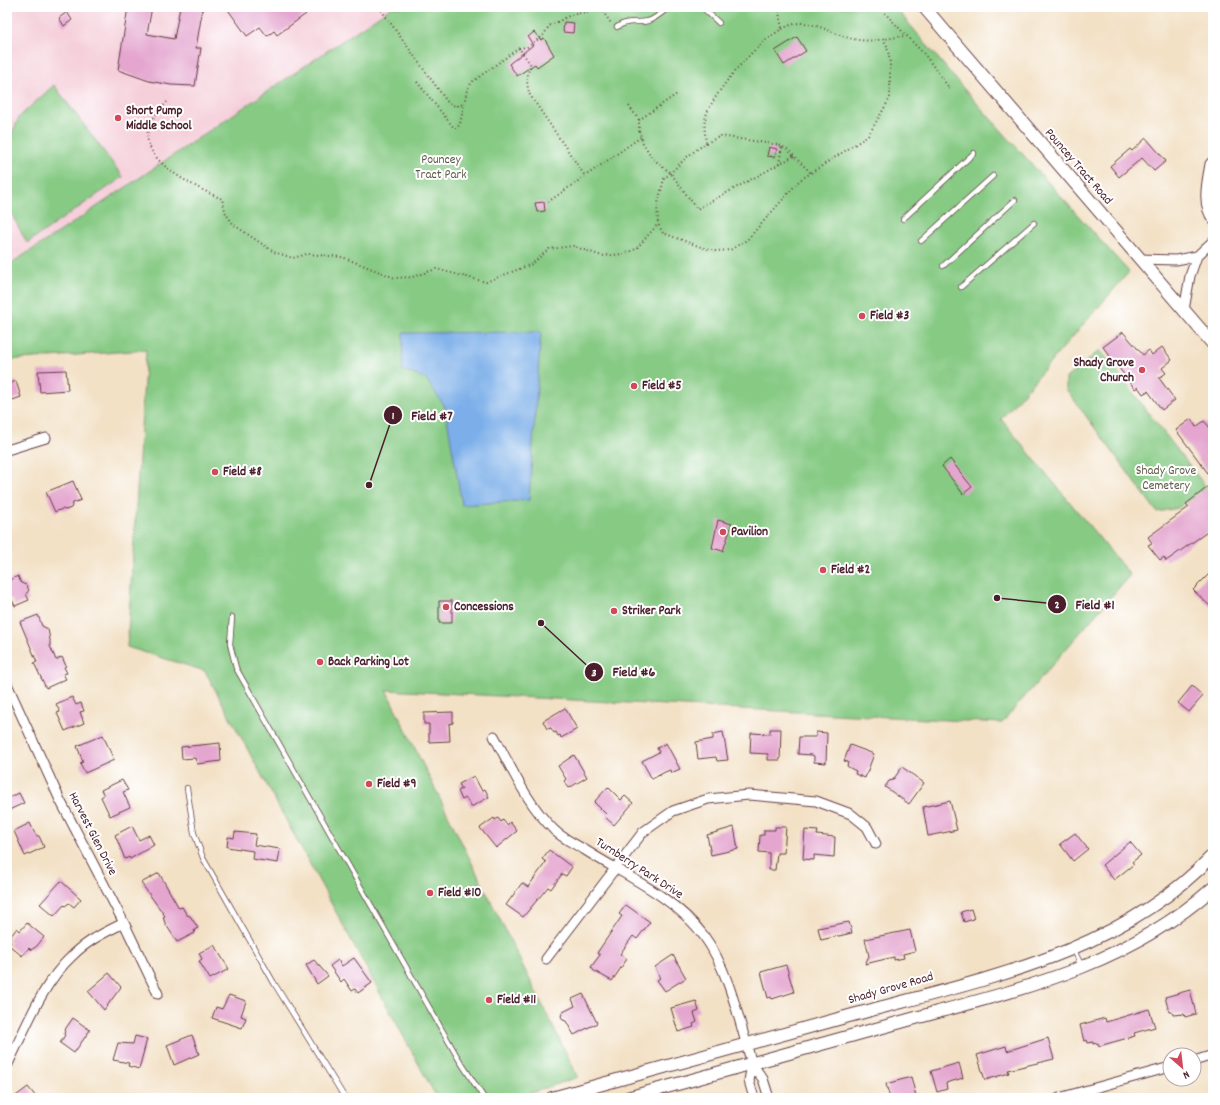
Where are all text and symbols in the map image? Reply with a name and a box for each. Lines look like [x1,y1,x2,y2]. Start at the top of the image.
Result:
place label: Short Pump Middle School [126,102,192,136]
marker: Short Pump Middle School [113,113,123,123]
street label: Pouncey Tract Road [1039,125,1117,209]
park label: Pouncey Tract Park [415,151,467,185]
place label: Field #3 [870,307,910,326]
marker: Field #3 [857,311,867,321]
place label: Shady Grove Church [1074,354,1134,388]
marker: Shady Grove Church [1137,365,1147,375]
place label: Field #5 [642,377,682,396]
marker: Field #5 [629,381,639,391]
callout: Field #7 [383,402,461,428]
text: Field #7 [411,407,453,427]
text: 1 [392,408,395,425]
park label: Shady Grove Cemetery [1136,462,1196,496]
place label: Field #8 [223,463,262,482]
marker: Field #8 [210,467,220,477]
place label: Pavilion [731,523,768,542]
marker: Pavilion [718,527,728,537]
place label: Field #2 [831,561,871,580]
marker: Field #2 [818,565,828,575]
callout: Field #1 [1047,591,1122,617]
text: Field #1 [1075,596,1115,616]
text: 2 [1054,597,1060,614]
place label: Concessions [454,598,514,617]
marker: Concessions [441,602,451,612]
place label: Striker Park [622,602,681,621]
marker: Striker Park [609,606,619,616]
place label: Back Parking Lot [328,653,409,672]
marker: Back Parking Lot [315,657,325,667]
callout: Field #6 [584,659,663,685]
text: Field #6 [613,663,656,683]
text: 3 [591,665,597,682]
place label: Field #9 [377,775,417,794]
marker: Field #9 [364,779,374,789]
street label: Harvest Glen Drive [63,789,121,879]
street label: Turnberry Park Drive [591,834,687,905]
place label: Field #10 [438,884,481,903]
marker: Field #10 [425,888,435,898]
street label: Shady Grove Road [846,968,936,1010]
place label: Field #11 [497,991,536,1010]
marker: Field #11 [484,995,494,1005]
north arrow [1162,1047,1202,1087]
text: N [1179,1066,1192,1083]

